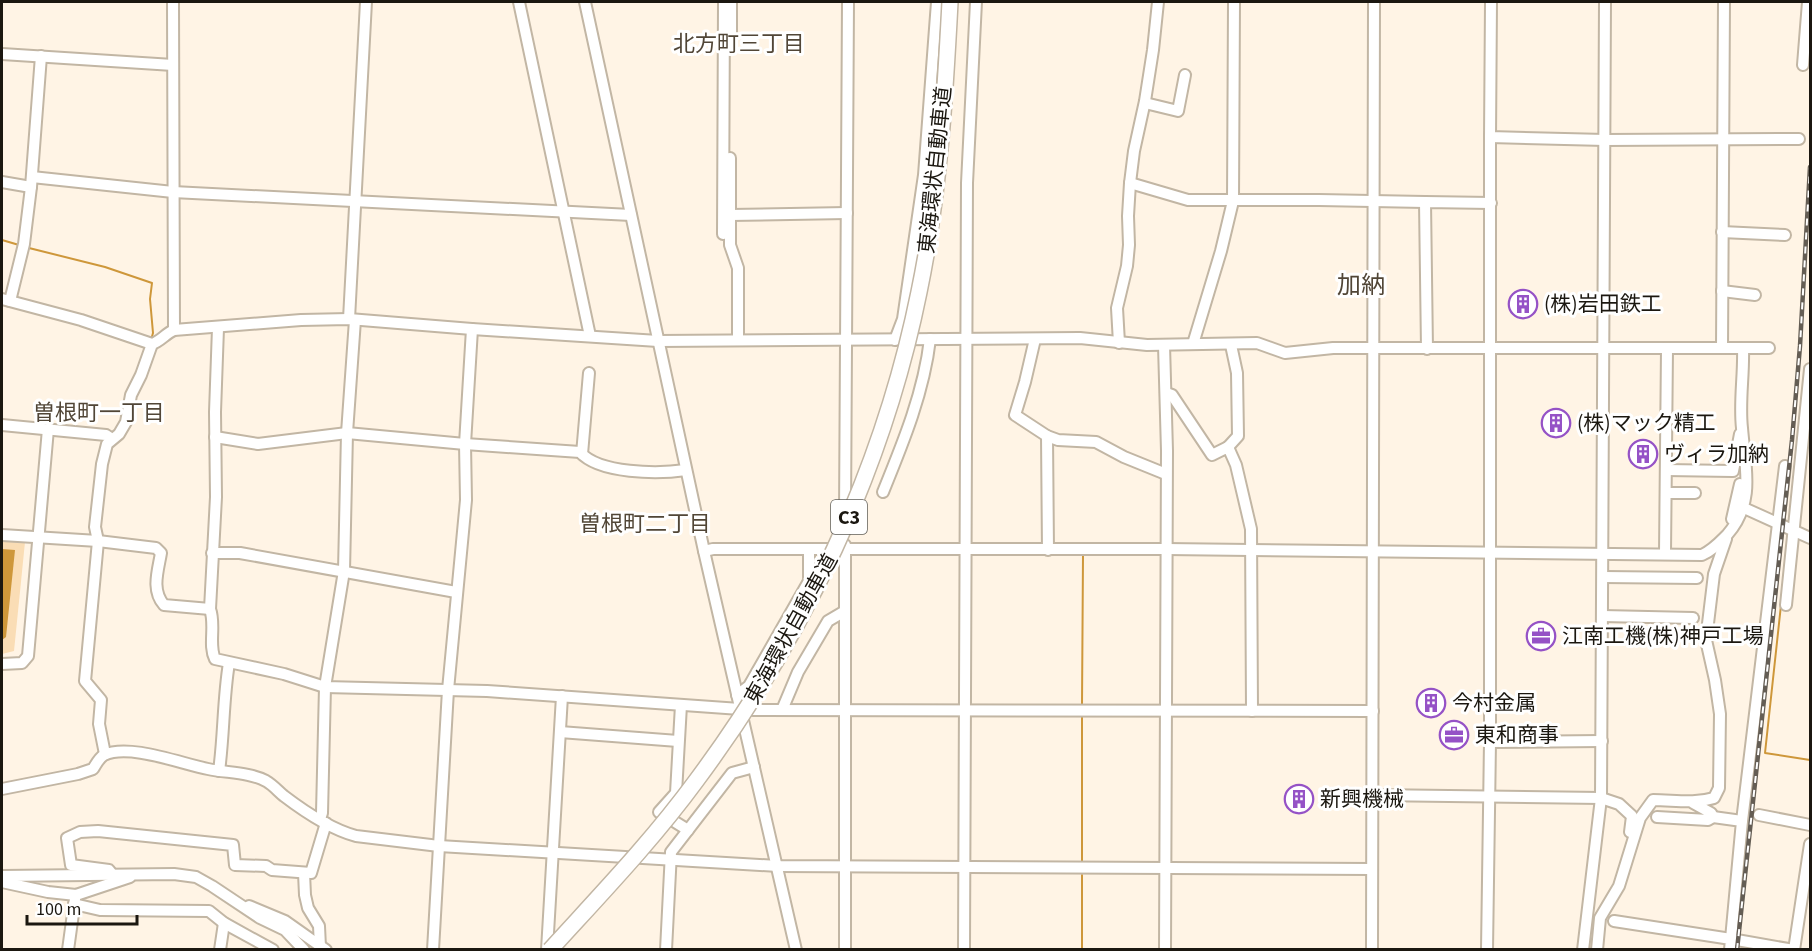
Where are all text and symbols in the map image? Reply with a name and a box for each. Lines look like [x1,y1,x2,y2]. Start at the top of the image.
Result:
district label: 北方町三丁目 [673,28,805,60]
street label: 東海環状自動車道 [911,85,959,255]
district label: 加納 [1337,268,1385,303]
building icon: (株)岩田鉄工 [1507,288,1539,320]
place label: (株)岩田鉄工 [1544,289,1662,319]
district label: 曽根町一丁目 [33,397,165,429]
building icon: (株)マック精工 [1540,407,1572,439]
place label: (株)マック精工 [1577,408,1716,438]
building icon: ヴィラ加納 [1627,438,1659,470]
place label: ヴィラ加納 [1664,439,1769,469]
road number: C3 [831,500,867,534]
district label: 曽根町二丁目 [579,508,711,540]
street label: 東海環状自動車道 [737,548,845,710]
office icon: 江南工機(株)神戸工場 [1525,620,1557,652]
place label: 江南工機(株)神戸工場 [1562,621,1764,651]
building icon: 今村金属 [1415,687,1447,719]
place label: 今村金属 [1452,688,1536,718]
office icon: 東和商事 [1438,719,1470,751]
place label: 東和商事 [1475,720,1559,750]
building icon: 新興機械 [1283,783,1315,815]
place label: 新興機械 [1320,784,1404,814]
scale bar [27,888,136,926]
text: 100 m [36,897,81,922]

